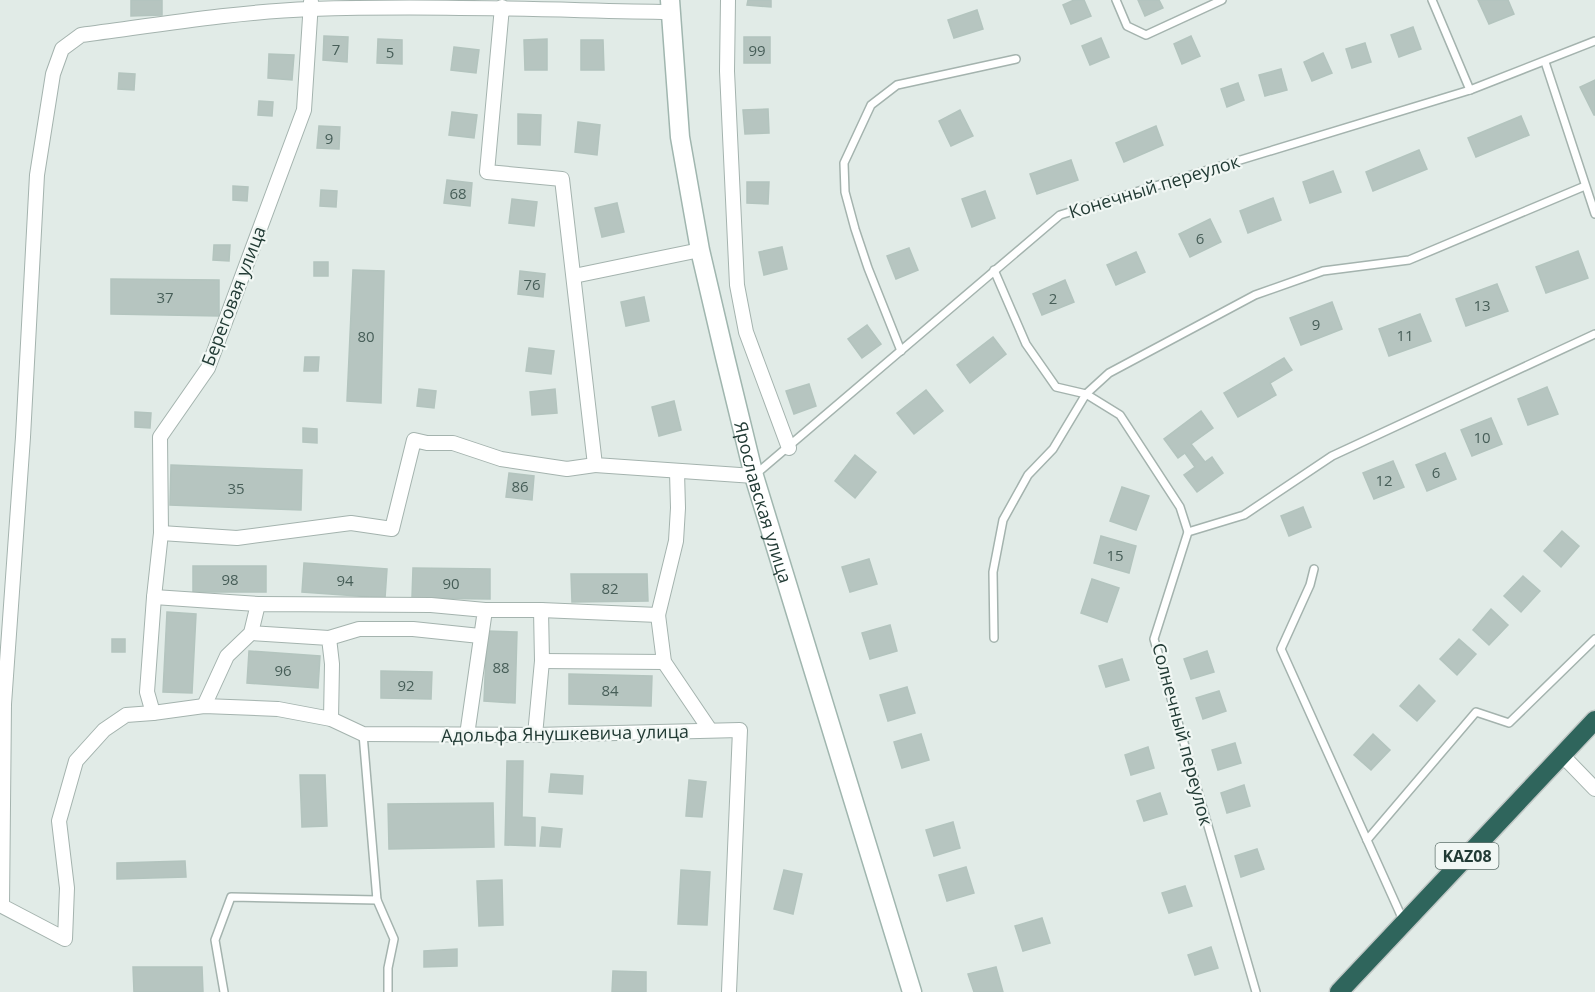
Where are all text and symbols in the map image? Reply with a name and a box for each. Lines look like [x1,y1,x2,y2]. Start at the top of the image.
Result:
house number: 7 [332,39,340,59]
house number: 99 [748,40,766,60]
house number: 5 [386,42,394,62]
house number: 9 [325,128,333,148]
street label: Конечный переулок [1066,148,1243,223]
house number: 68 [449,183,467,203]
street label: Береговая улица [195,223,271,369]
house number: 6 [1196,228,1204,248]
house number: 76 [523,274,541,294]
house number: 37 [156,287,174,307]
house number: 2 [1049,288,1057,308]
house number: 13 [1473,295,1491,315]
house number: 9 [1312,314,1320,334]
house number: 11 [1396,325,1414,345]
house number: 80 [357,326,375,346]
street label: Ярославская улица [729,419,798,586]
house number: 10 [1473,427,1491,447]
house number: 6 [1432,462,1440,482]
house number: 12 [1375,470,1393,490]
house number: 86 [511,476,529,496]
house number: 35 [227,478,245,498]
house number: 15 [1106,545,1124,565]
house number: 98 [221,569,239,589]
house number: 94 [336,570,354,590]
house number: 90 [442,573,460,593]
house number: 82 [601,578,619,598]
street label: Солнечный переулок [1147,640,1219,829]
house number: 88 [492,657,510,677]
house number: 96 [274,660,292,680]
house number: 92 [397,675,415,695]
house number: 84 [601,680,619,700]
street label: Адольфа Янушкевича улица [441,719,689,747]
road number: KAZ08 [1436,843,1498,869]

